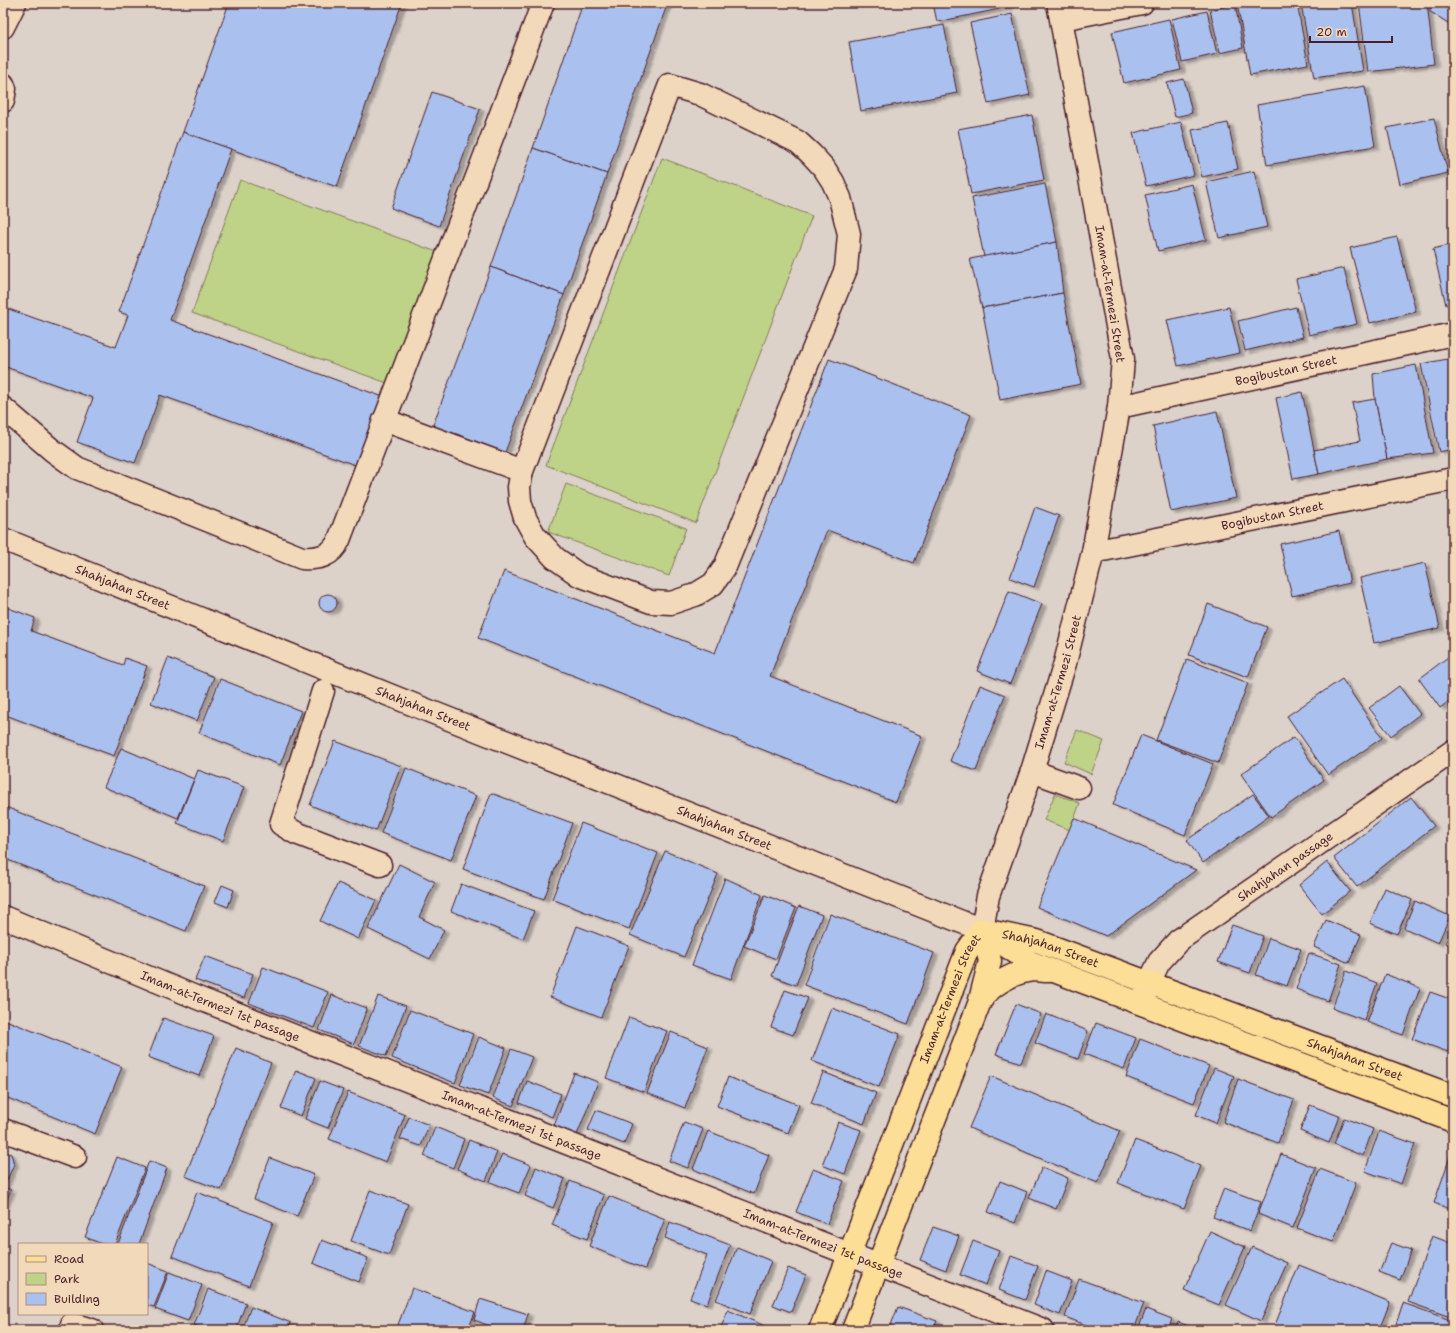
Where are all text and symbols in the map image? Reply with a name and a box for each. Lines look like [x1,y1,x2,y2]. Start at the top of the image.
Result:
scale bar [1310,18,1392,44]
text: 20 m [1316,24,1347,40]
street label: Imam-at-Termezi Street [1091,224,1129,364]
street label: Bogibustan Street [1234,352,1338,389]
street label: Bogibustаn Street [1220,497,1325,534]
street label: Shahjahan Street [73,561,172,614]
street label: Imam-at-Termezi Street [1031,613,1085,751]
street label: Shahjahan Street [373,682,473,735]
street label: Shahjahan Street [674,802,774,854]
street label: Shahjahan passage [1234,828,1336,905]
street label: Shahjahan Street [1001,926,1101,971]
street label: Imam-at-Termezi Street [916,931,985,1066]
street label: Imam-at-Termezi 1st passage [138,967,303,1046]
street label: Shahjahan Street [1305,1034,1405,1085]
street label: Imam-at-Termezi 1st passage [440,1087,604,1164]
street label: Imam-at-Termezi 1st passage [741,1205,906,1282]
legend [18,1243,148,1315]
text: Road [54,1251,85,1267]
text: Park [54,1271,80,1287]
text: Building [54,1291,100,1307]

